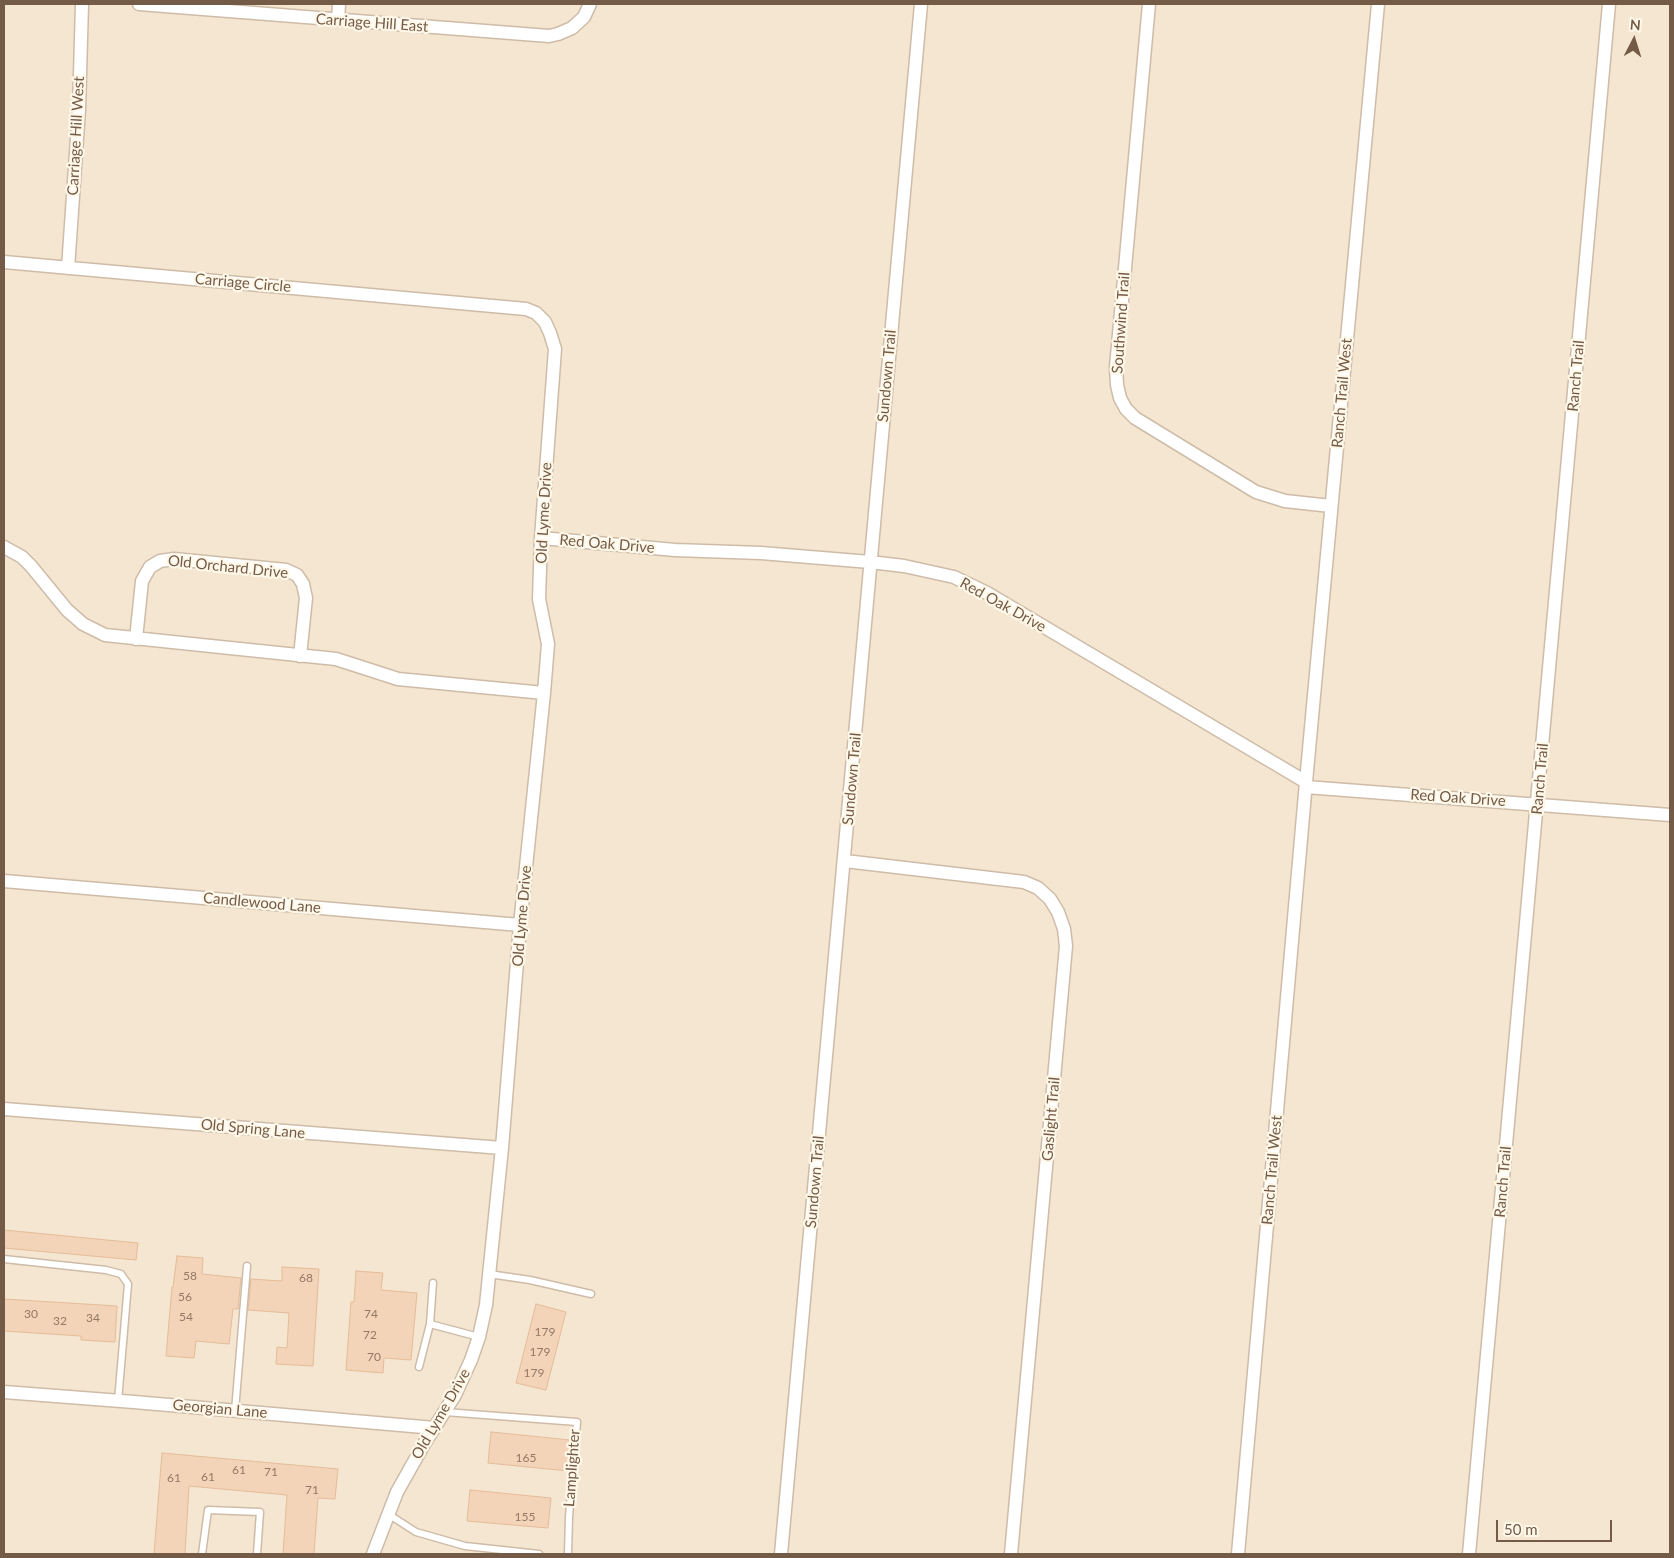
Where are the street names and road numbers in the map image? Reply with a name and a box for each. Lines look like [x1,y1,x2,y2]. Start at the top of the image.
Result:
street label: Carriage Hill East [315,10,429,36]
street label: Carriage Hill West [64,76,88,196]
street label: Carriage Circle [194,270,292,296]
street label: Southwind Trail [1108,272,1134,374]
street label: Sundown Trail [874,329,900,423]
street label: Ranch Trail West [1328,337,1356,449]
street label: Ranch Trail [1564,340,1588,412]
street label: Old Lyme Drive [532,462,556,564]
street label: Red Oak Drive [559,531,655,557]
street label: Old Orchard Drive [167,552,289,582]
street label: Red Oak Drive [957,574,1049,636]
street label: Sundown Trail [839,732,865,826]
street label: Ranch Trail [1528,743,1552,815]
street label: Red Oak Drive [1410,786,1506,810]
street label: Old Lyme Drive [509,865,535,967]
street label: Candlewood Lane [202,889,322,917]
street label: Gaslight Trail [1038,1076,1064,1162]
street label: Ranch Trail West [1258,1114,1286,1226]
street label: Old Spring Lane [200,1115,306,1143]
street label: Sundown Trail [802,1135,828,1229]
street label: Ranch Trail [1491,1146,1515,1218]
street label: Old Lyme Drive [408,1366,474,1462]
street label: Georgian Lane [172,1396,268,1422]
street label: Lamplighter [560,1429,584,1507]

